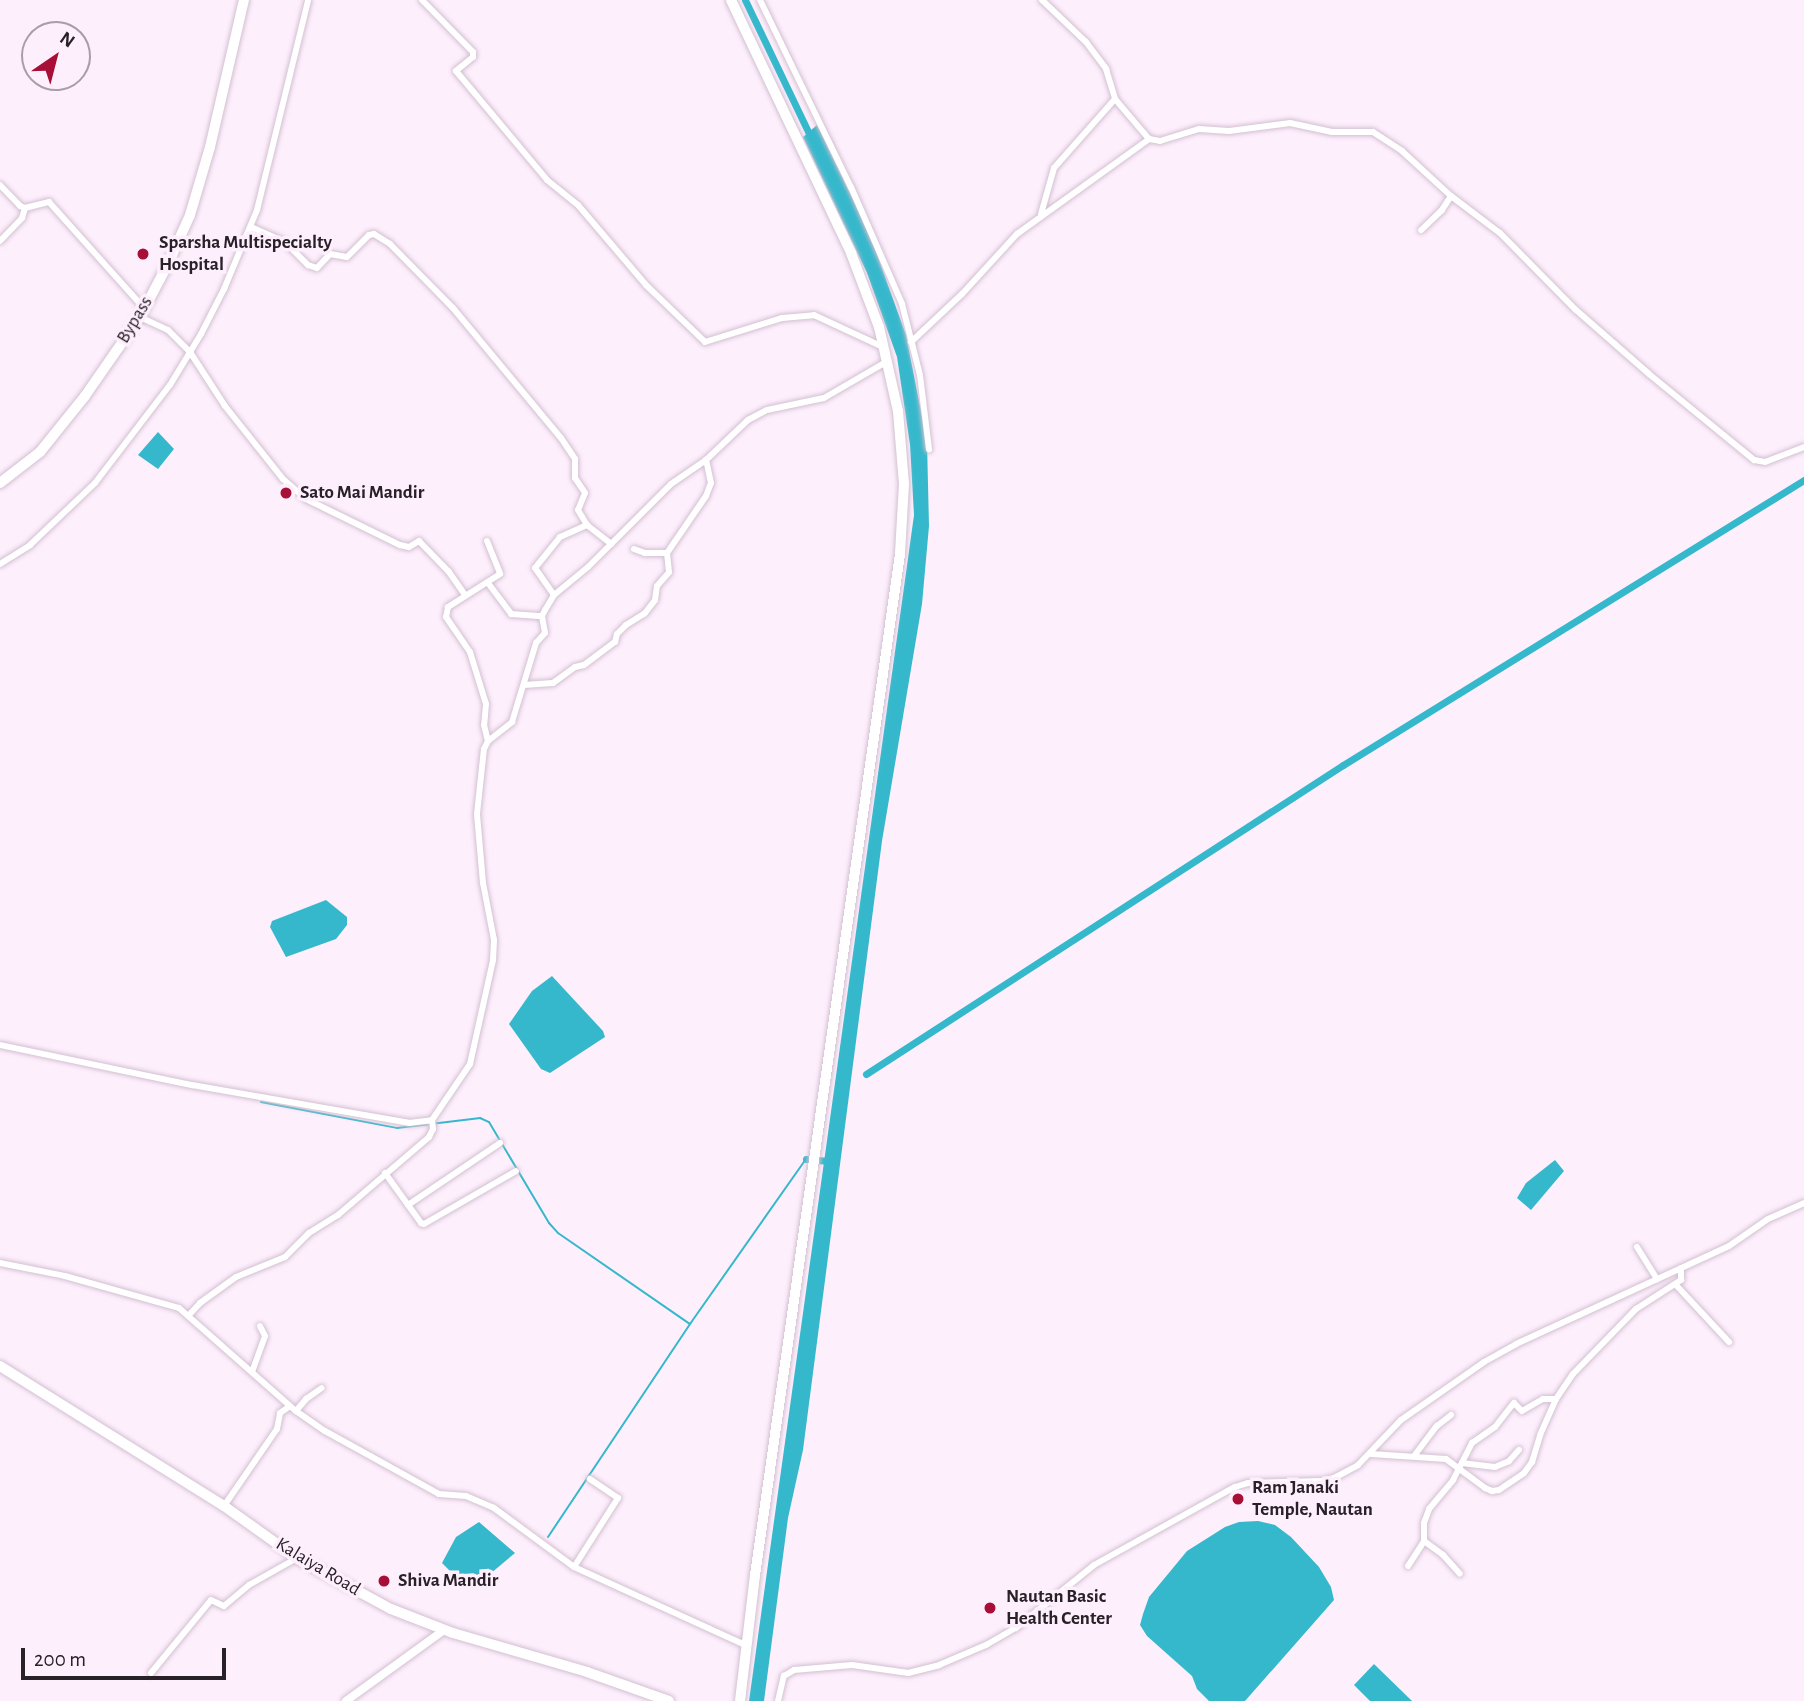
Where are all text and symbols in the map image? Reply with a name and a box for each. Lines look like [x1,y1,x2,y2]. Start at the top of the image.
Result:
north arrow [21,21,91,91]
text: N [56,28,78,52]
place label: Sparsha Multispecialty Hospital [159,232,332,276]
marker: Sparsha Multispecialty Hospital [133,244,153,264]
street label: Bypass [112,292,158,348]
place label: Sato Mai Mandir [300,482,424,504]
marker: Sato Mai Mandir [278,485,294,501]
place label: Ram Janaki Temple, Nautan [1252,1477,1373,1521]
marker: Ram Janaki Temple, Nautan [1230,1491,1246,1507]
street label: Kalaiya Road [272,1533,364,1601]
place label: Shiva Mandir [398,1570,498,1592]
marker: Shiva Mandir [376,1573,392,1589]
place label: Nautan Basic Health Center [1006,1586,1112,1630]
marker: Nautan Basic Health Center [980,1598,1000,1618]
scale bar [24,1634,229,1678]
text: 200 m [34,1649,86,1670]

